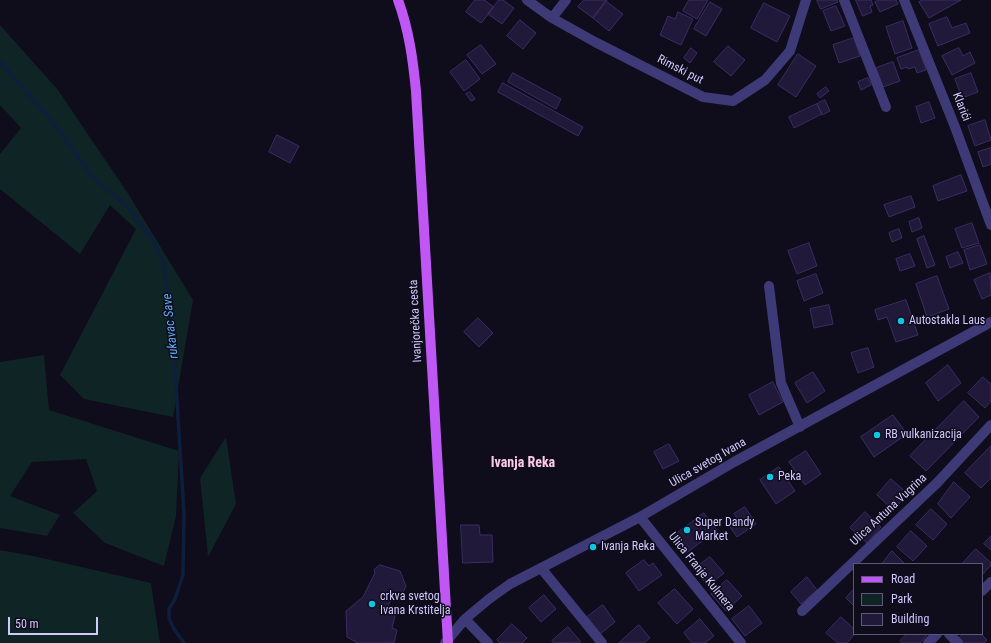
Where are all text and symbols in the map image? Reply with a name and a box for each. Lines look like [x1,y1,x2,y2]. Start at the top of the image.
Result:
street label: Rimski put [655,52,705,88]
street label: Klarići [949,91,973,123]
street label: Ivanjorečka cesta [407,279,425,363]
water label: rukavac Save [160,293,182,359]
place label: Autostakla Laus [909,314,985,328]
marker: Autostakla Laus [896,316,906,326]
place label: RB vulkanizacija [885,428,962,442]
marker: RB vulkanizacija [872,430,882,440]
street label: Ulica svetog Ivana [667,435,749,491]
district label: Ivanja Reka [491,455,555,471]
place label: Peka [778,470,801,484]
street label: Ulica Antuna Vugrina [848,471,930,549]
marker: Peka [765,472,775,482]
place label: Super Dandy Market [695,516,754,544]
marker: Super Dandy Market [682,525,692,535]
street label: Ulica Franje Kulmera [665,530,737,614]
place label: Ivanja Reka [601,540,655,554]
marker: Ivanja Reka [588,542,598,552]
legend [853,563,983,635]
text: Road [891,572,915,586]
place label: crkva svetog Ivana Krstitelja [380,590,450,618]
text: Park [891,592,912,606]
marker: crkva svetog Ivana Krstitelja [367,599,377,609]
scale bar [10,609,100,635]
text: Building [891,612,929,626]
text: 50 m [15,617,39,631]

